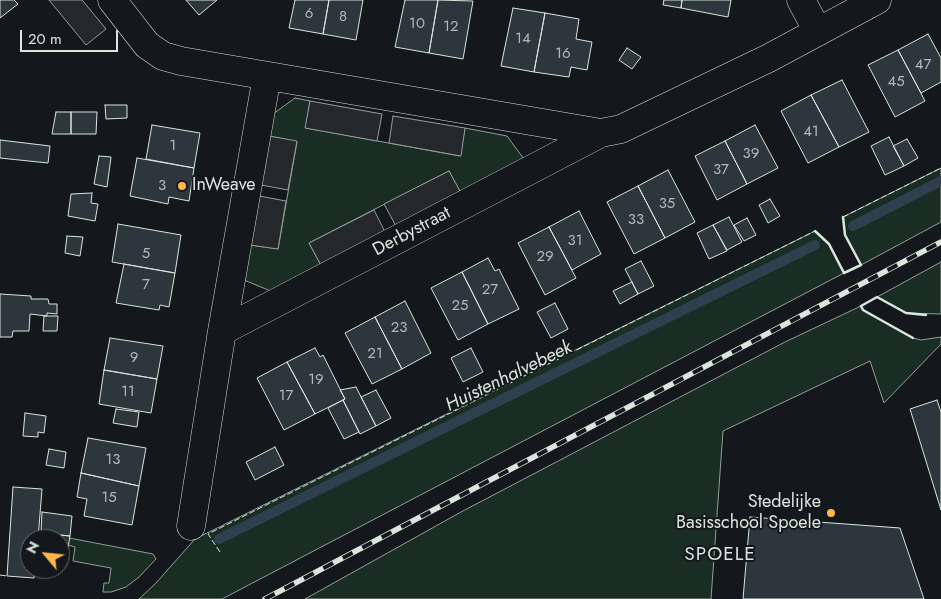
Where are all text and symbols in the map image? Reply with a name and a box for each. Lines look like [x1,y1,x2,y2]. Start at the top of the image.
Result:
house number: 6 [305,5,313,23]
house number: 8 [339,8,347,26]
house number: 10 [409,15,425,33]
house number: 12 [443,18,459,36]
scale bar [22,20,120,52]
text: 20 m [28,28,62,50]
house number: 14 [515,30,531,48]
house number: 16 [555,45,571,63]
house number: 47 [915,56,931,74]
house number: 45 [887,73,905,91]
house number: 41 [803,123,819,141]
house number: 1 [170,137,176,155]
house number: 39 [743,145,759,163]
house number: 37 [713,161,729,179]
place label: InWeave [192,175,256,197]
house number: 3 [158,177,166,195]
marker: InWeave [176,180,188,192]
house number: 35 [659,195,675,213]
street label: Derbystraat [369,203,455,261]
house number: 33 [628,211,644,229]
house number: 31 [568,232,582,250]
house number: 5 [142,245,150,263]
house number: 29 [536,248,554,266]
house number: 7 [142,276,150,294]
house number: 27 [482,281,498,299]
house number: 25 [452,297,468,315]
house number: 23 [391,319,407,337]
water label: Huistenhalvebeek [442,336,576,418]
house number: 21 [367,345,383,363]
house number: 9 [130,349,138,367]
house number: 19 [308,371,324,389]
house number: 11 [121,383,135,401]
house number: 17 [279,387,293,405]
house number: 13 [106,451,120,469]
house number: 15 [101,489,117,507]
place label: Stedelijke Basisschool Spoele [676,492,821,534]
marker: Stedelijke Basisschool Spoele [825,507,837,519]
north arrow [20,529,70,579]
text: N [21,538,44,557]
district label: SPOELE [684,544,756,566]

